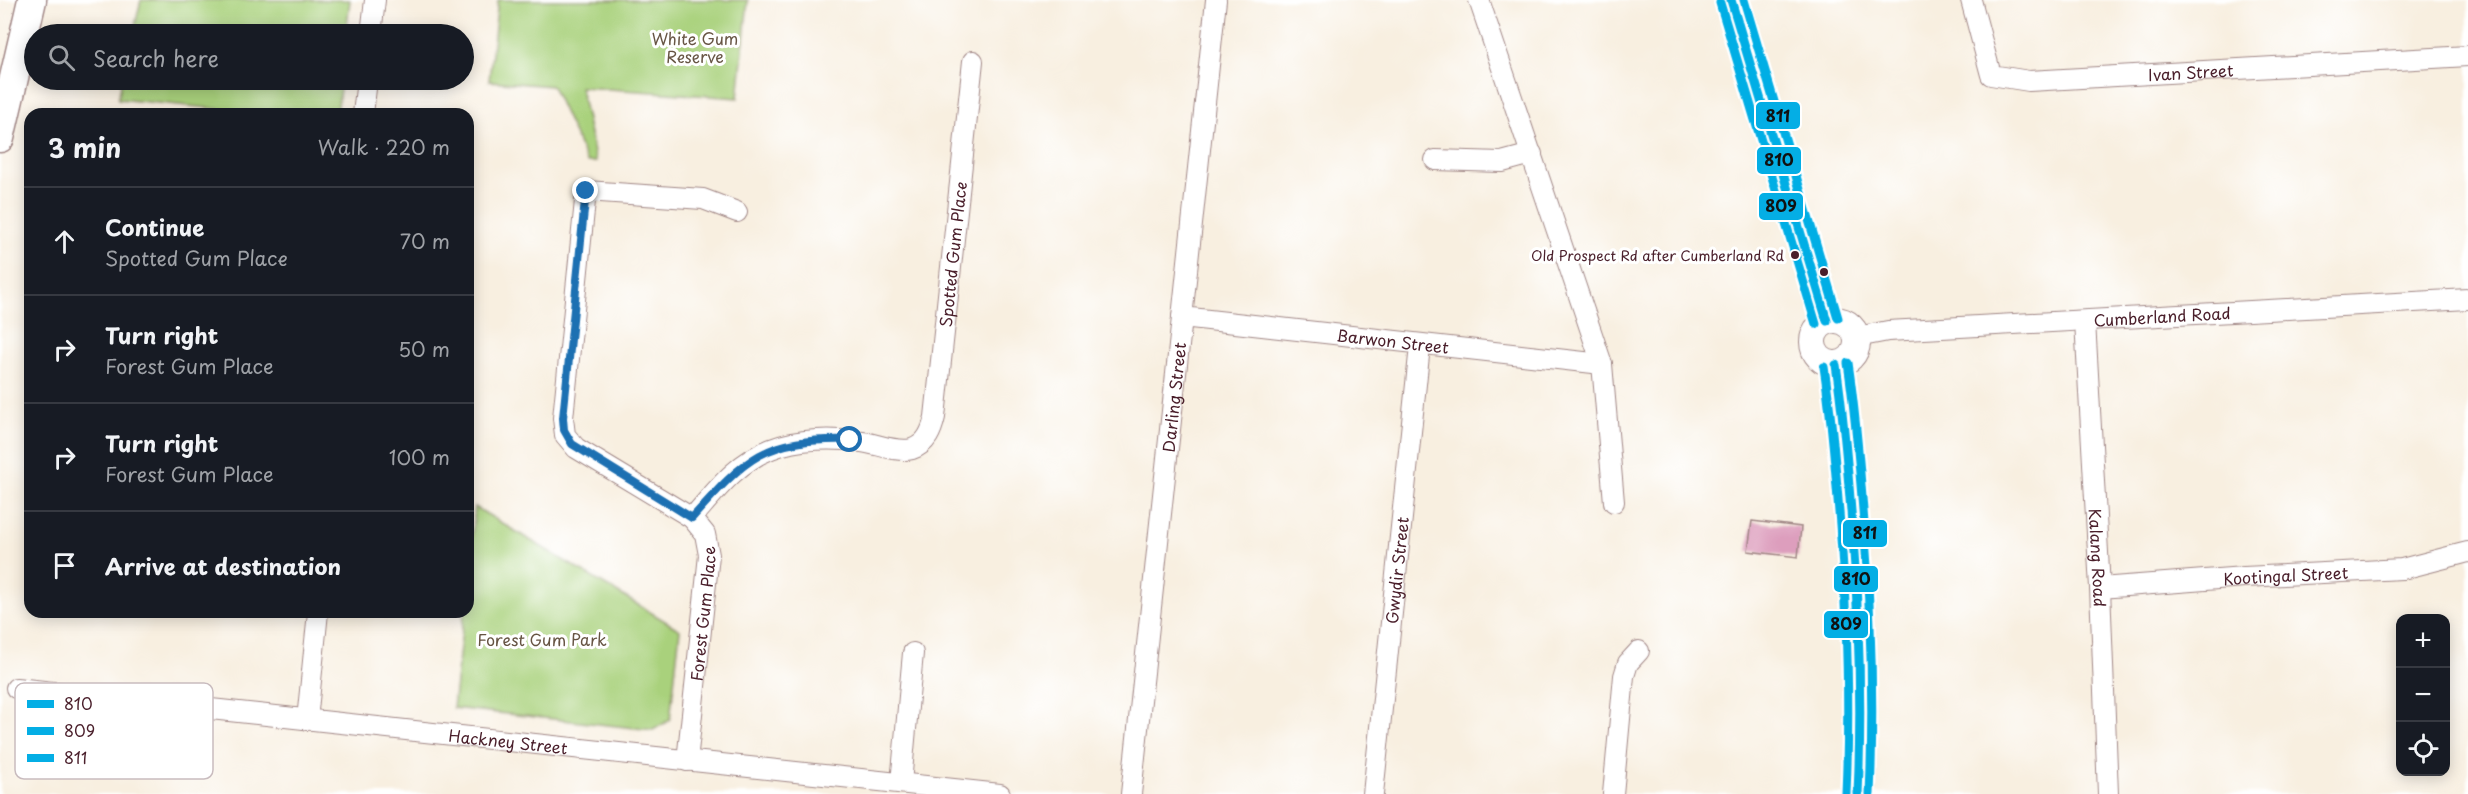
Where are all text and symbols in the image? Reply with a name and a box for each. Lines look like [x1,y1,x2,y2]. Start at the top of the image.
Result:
search box [24,24,474,90]
park label: White Gum Reserve [652,26,738,68]
icon: search [45,41,78,74]
text: Search here [93,41,219,74]
street label: Ivan Street [2147,57,2235,86]
line badge: 811 [1755,101,1801,130]
text: 811 [1766,103,1790,127]
text: 3 min [48,128,121,167]
text: Walk · 220 m [318,132,450,162]
line badge: 810 [1756,146,1802,175]
text: 810 [1764,147,1794,171]
route end [572,177,598,203]
street label: Spotted Gum Place [933,181,972,328]
line badge: 809 [1758,192,1804,221]
text: 809 [1765,193,1797,217]
text: Continue [105,210,204,243]
icon: ahead [48,225,81,258]
text: 70 m [400,226,450,256]
text: Spotted Gum Place [105,243,287,273]
place label: Old Prospect Rd after Cumberland Rd [1531,245,1784,266]
marker: Old Prospect Rd after Cumberland Rd [1789,249,1801,261]
unlabelled marker [1818,266,1830,278]
street label: Cumberland Road [2093,300,2231,332]
text: Turn right [105,318,218,351]
street label: Barwon Street [1335,322,1451,359]
icon: right [48,333,81,366]
text: 50 m [398,334,450,364]
street label: Darling Street [1156,341,1191,454]
text: Forest Gum Place [105,351,274,381]
text: Turn right [105,426,218,459]
route start [836,426,862,452]
icon: right [48,441,81,474]
text: 100 m [389,442,450,472]
text: Forest Gum Place [105,459,274,489]
street label: Kalang Road [2084,508,2113,607]
street label: Gwydir Street [1379,515,1414,625]
line badge: 811 [1842,519,1888,548]
text: 811 [1853,520,1877,544]
street label: Forest Gum Place [684,545,721,682]
icon: arrive [48,549,81,582]
text: Arrive at destination [105,549,341,582]
street label: Kootingal Street [2222,560,2349,591]
line badge: 810 [1833,565,1879,593]
text: 810 [1841,566,1871,590]
line badge: 809 [1823,610,1869,639]
text: 809 [1830,611,1862,635]
map controls [2396,614,2450,776]
button: + [2396,614,2450,668]
park label: Forest Gum Park [477,627,607,651]
button: − [2396,668,2450,722]
legend [15,683,213,779]
text: 810 [64,691,93,715]
text: 809 [64,718,95,742]
button: locate [2396,722,2450,776]
street label: Hackney Street [448,723,569,759]
text: 811 [64,745,87,769]

